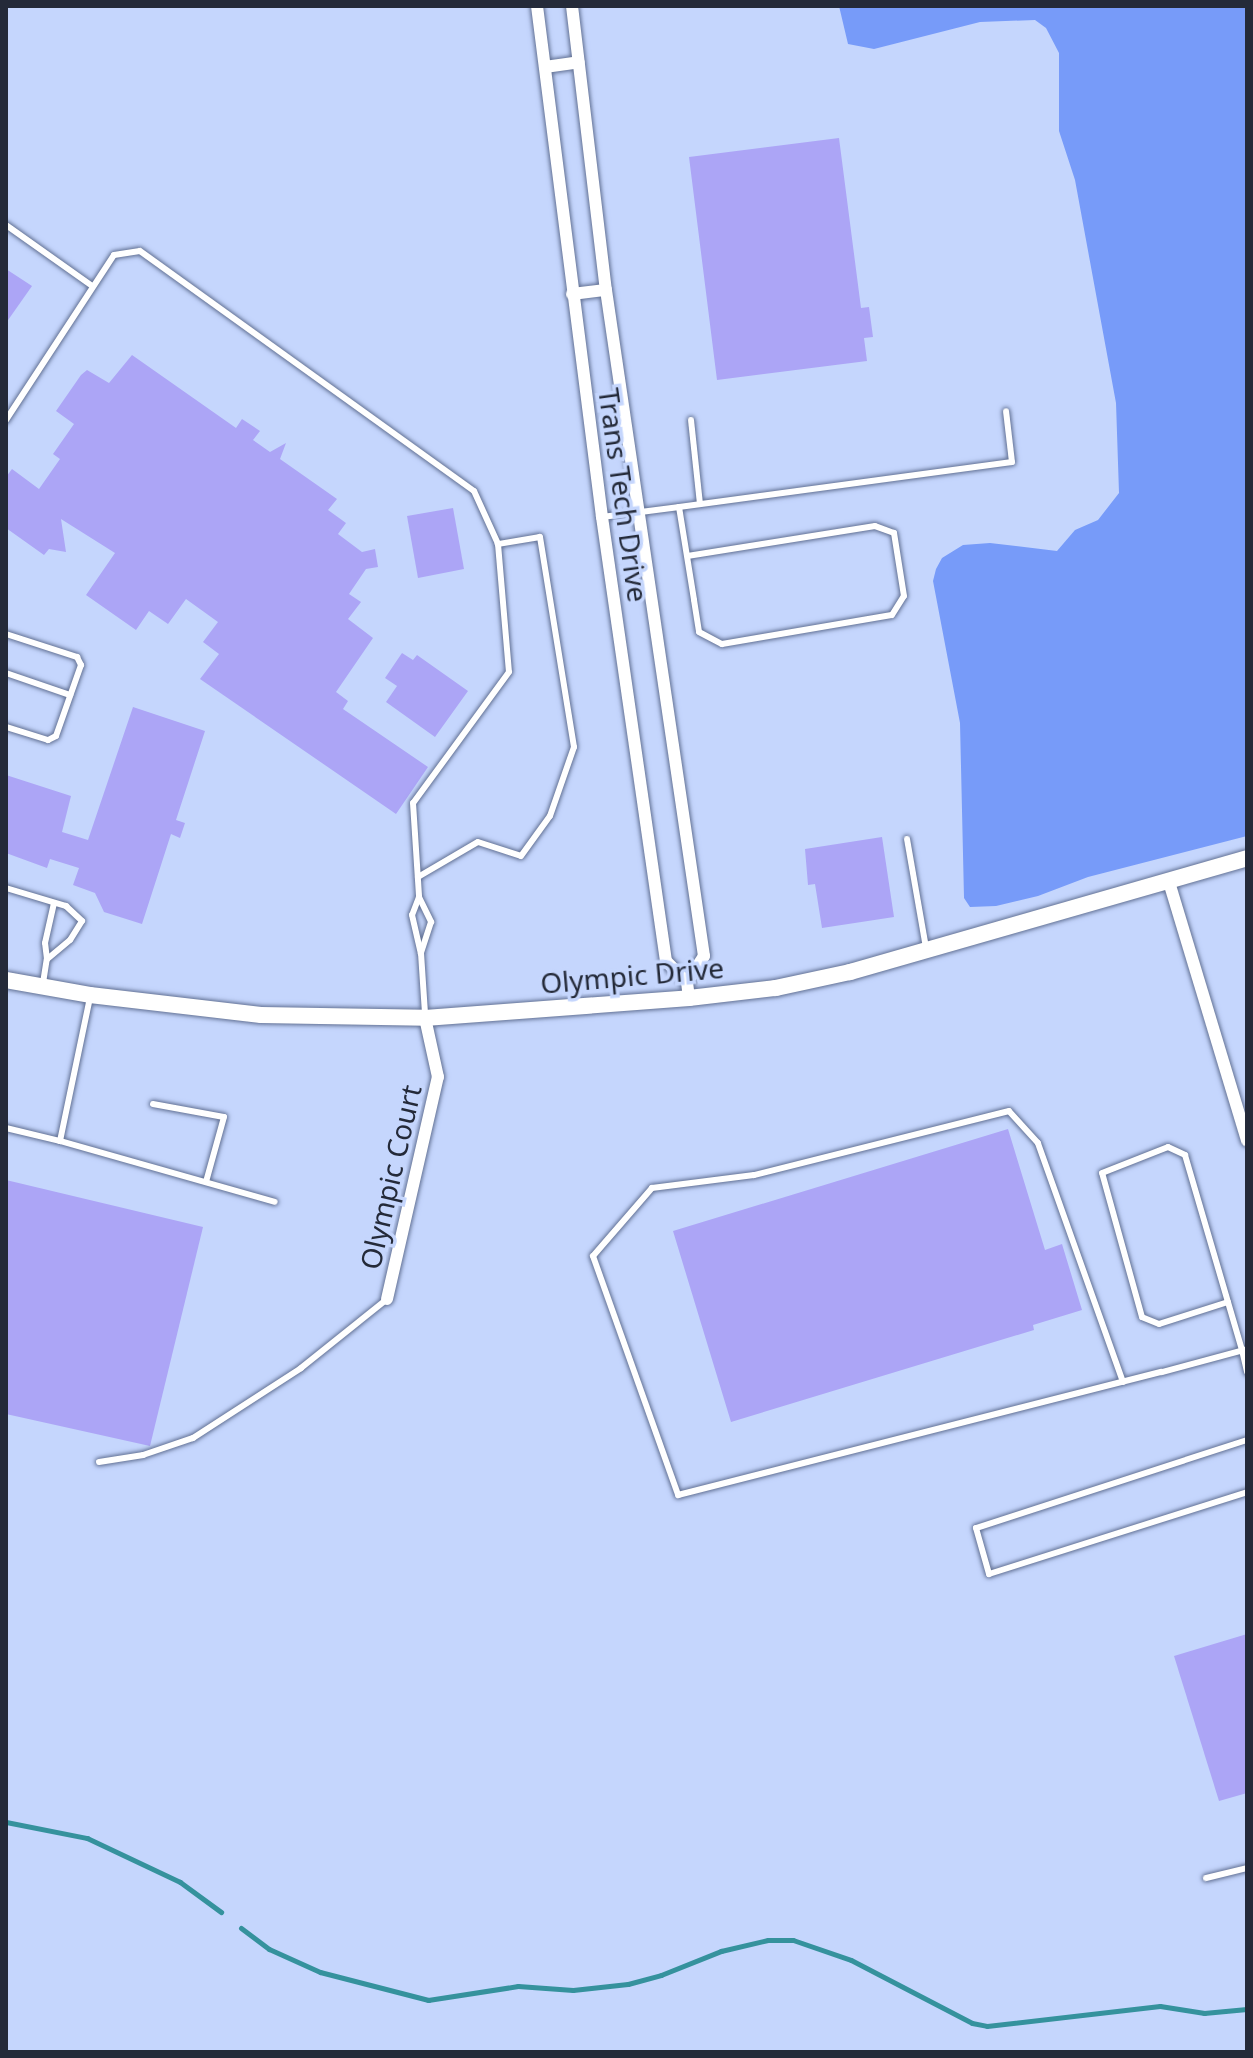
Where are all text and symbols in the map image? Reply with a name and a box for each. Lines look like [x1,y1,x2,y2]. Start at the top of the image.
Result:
street label: Trans Tech Drive [592,386,656,604]
street label: Olympic Drive [539,950,725,1000]
street label: Olympic Court [352,1081,428,1273]

